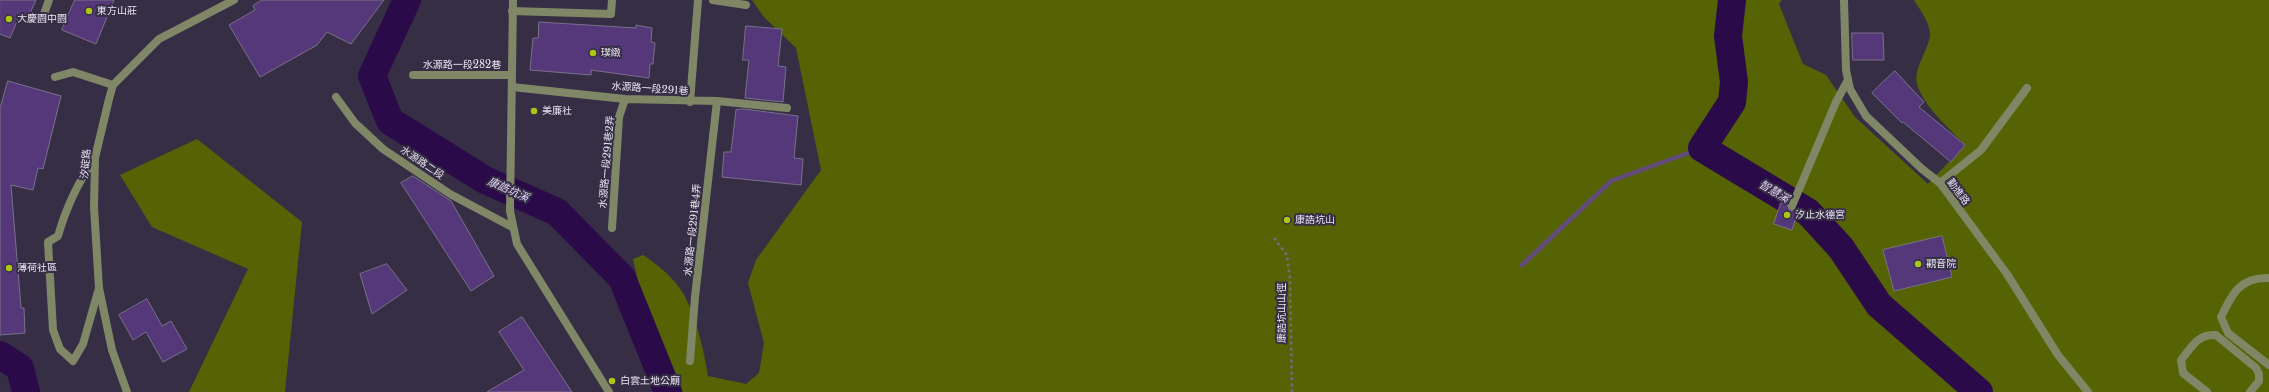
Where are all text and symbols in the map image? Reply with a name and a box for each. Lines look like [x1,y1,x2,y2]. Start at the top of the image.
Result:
place label: 東方山莊 [97,5,137,17]
marker: 東方山莊 [84,6,94,16]
place label: 大慶園中園 [17,13,67,25]
marker: 大慶園中園 [4,14,14,24]
place label: 璞緻 [601,47,621,59]
marker: 璞緻 [588,48,598,58]
street label: 水源路一段282巷 [423,59,501,71]
street label: 水源路一段291巷 [611,80,689,98]
place label: 美廉社 [542,105,572,117]
marker: 美廉社 [529,106,539,116]
street label: 水源路一段291巷2弄 [597,115,617,209]
street label: 水源路二段 [398,144,446,182]
street label: 汐碇路 [79,149,93,179]
water label: 康誥坑溪 [485,175,531,205]
street label: 勤進路 [1944,176,1972,208]
water label: 智慧溪 [1756,178,1792,206]
street label: 水源路一段291巷4弄 [682,183,704,277]
place label: 汐止水德宮 [1795,209,1845,221]
marker: 汐止水德宮 [1782,210,1792,220]
place label: 康誥坑山 [1295,214,1335,226]
marker: 康誥坑山 [1282,215,1292,225]
place label: 觀音院 [1926,258,1956,270]
marker: 觀音院 [1913,259,1923,269]
place label: 薄荷社區 [17,262,57,274]
marker: 薄荷社區 [4,263,14,273]
street label: 康誥坑山山徑 [1276,283,1288,343]
place label: 白雲土地公廟 [620,375,680,387]
marker: 白雲土地公廟 [607,376,617,386]

